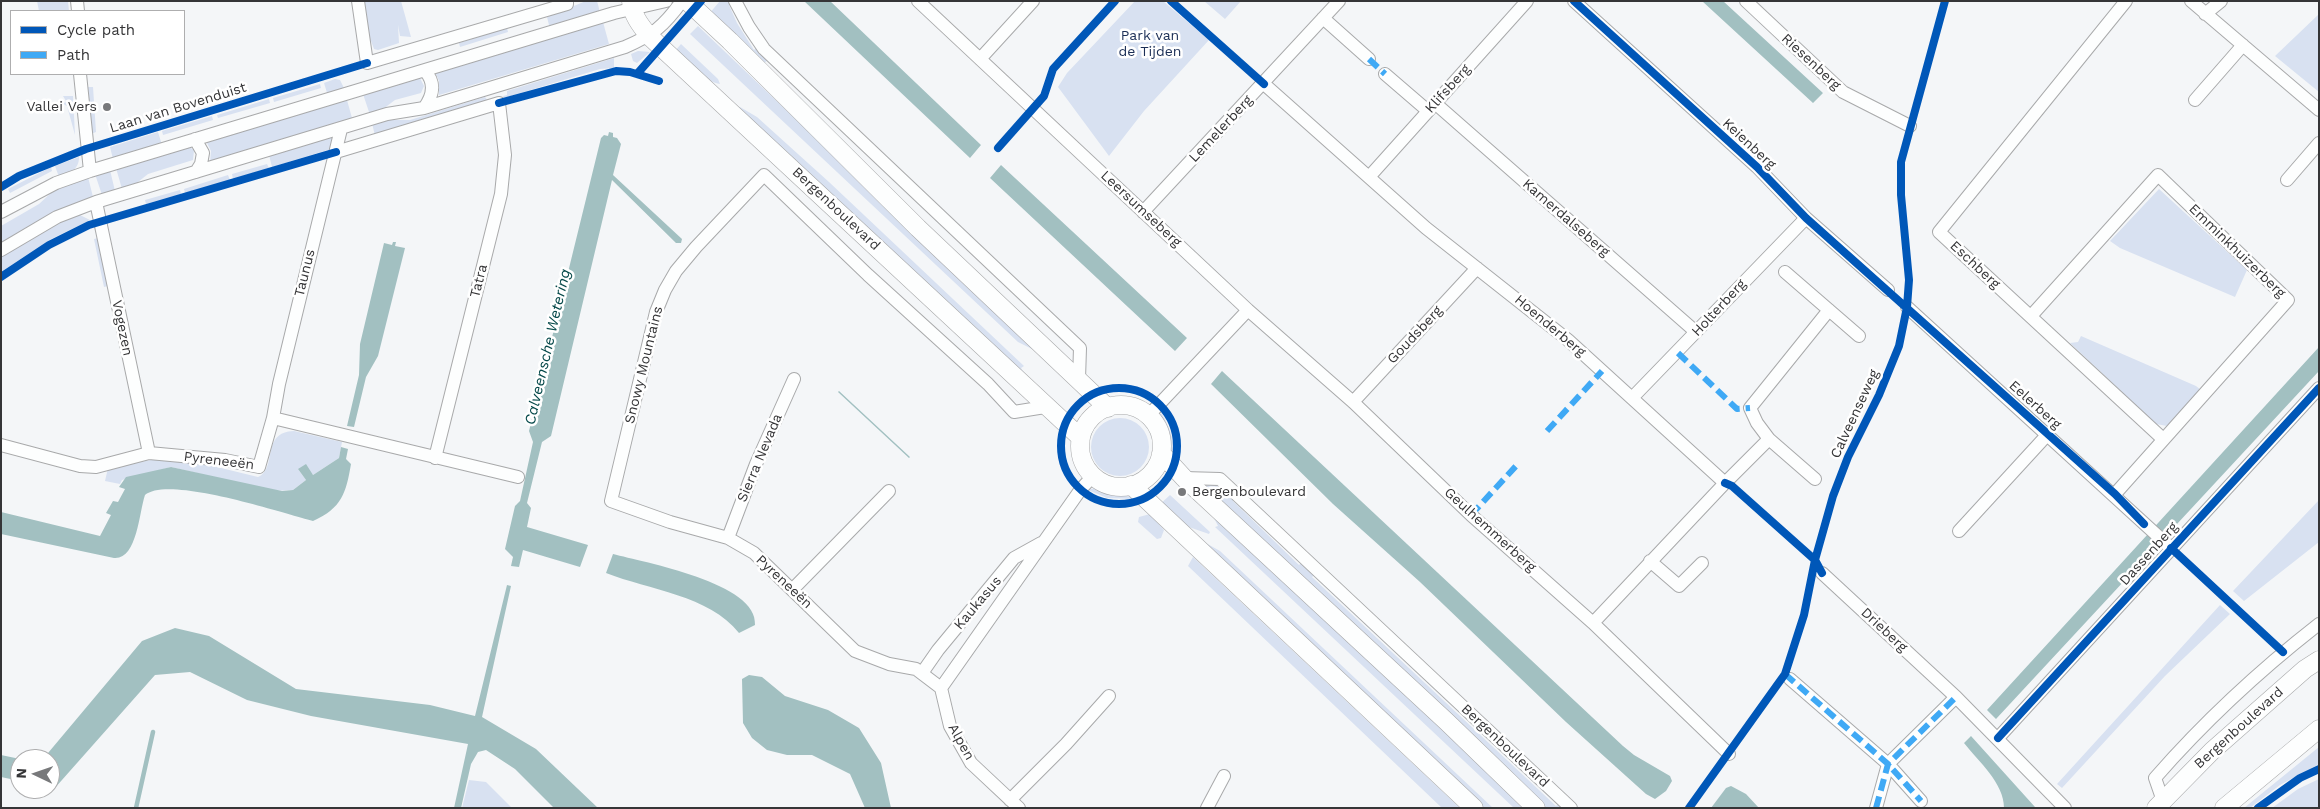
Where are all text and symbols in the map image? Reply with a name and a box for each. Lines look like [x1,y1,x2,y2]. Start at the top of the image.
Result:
legend [10,10,185,75]
text: Cycle path [57,21,135,39]
park label: Park van de Tijden [1119,28,1181,60]
street label: Riesenberg [1778,30,1844,94]
text: Path [57,46,90,64]
street label: Klifsberg [1422,61,1474,117]
street label: Laan van Bovenduist [108,79,248,137]
street label: Lemelerberg [1186,92,1256,166]
place label: Vallei Vers [26,99,97,115]
marker: Vallei Vers [101,101,113,113]
street label: Keienberg [1719,115,1779,173]
street label: Bergenboulevard [789,164,883,254]
street label: Leersumseberg [1097,167,1185,251]
street label: Kamerdalseberg [1519,176,1613,260]
street label: Emminkhuizerberg [2185,201,2289,301]
street label: Eschberg [1946,238,2004,292]
street label: Taunus [291,248,319,298]
street label: Tatra [467,262,491,300]
water label: Calveensche Wetering [521,267,575,427]
street label: Holterberg [1688,276,1750,340]
street label: Hoenderberg [1511,291,1589,361]
street label: Vogezen [108,299,136,357]
street label: Goudsberg [1384,303,1446,367]
street label: Snowy Mountains [621,305,667,425]
street label: Calveenseweg [1827,367,1883,461]
street label: Eelerberg [2005,377,2065,433]
street label: Sierra Nevada [734,411,786,505]
street label: Pyreneeën [183,448,255,474]
place label: Bergenboulevard [1192,484,1306,500]
street label: Geulhemmerberg [1441,484,1539,576]
marker: Bergenboulevard [1176,486,1188,498]
street label: Dassenberg [2116,519,2182,589]
street label: Pyreneeën [752,552,816,612]
street label: Kaukasus [951,573,1005,633]
street label: Drieberg [1857,604,1911,656]
street label: Bergenboulevard [2191,684,2287,772]
street label: Bergenboulevard [1458,701,1552,791]
street label: Alpen [944,721,978,763]
north arrow [10,749,60,799]
text: N [13,768,29,779]

